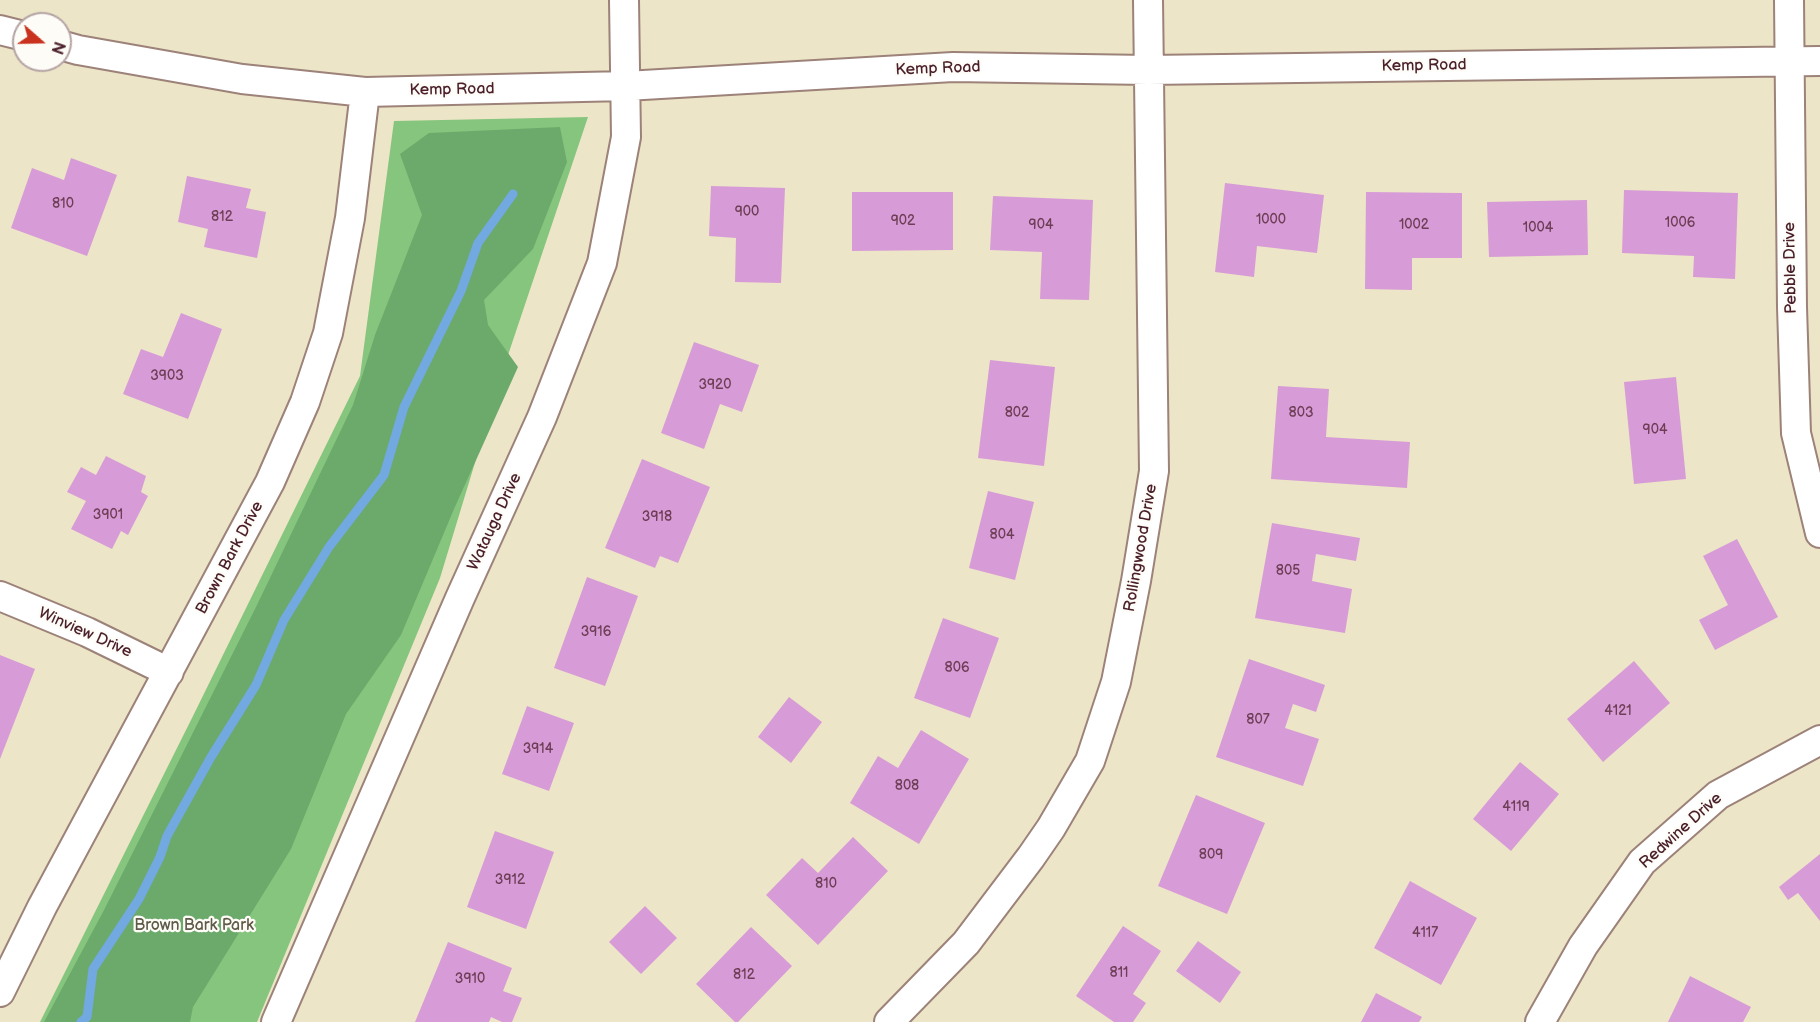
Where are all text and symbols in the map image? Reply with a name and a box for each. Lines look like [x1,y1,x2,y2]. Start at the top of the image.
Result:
north arrow [12,12,72,72]
text: N [47,39,68,57]
street label: Kemp Road [1381,56,1467,76]
street label: Kemp Road [895,58,981,80]
street label: Kemp Road [409,80,495,100]
house number: 810 [52,196,74,212]
house number: 900 [735,204,759,220]
house number: 812 [211,209,233,225]
house number: 1000 [1256,212,1286,228]
house number: 902 [891,213,915,229]
house number: 1006 [1665,215,1695,231]
house number: 904 [1029,217,1053,233]
house number: 1002 [1399,217,1429,233]
house number: 1004 [1523,220,1553,236]
street label: Pebble Drive [1781,222,1801,314]
house number: 3903 [150,368,184,384]
house number: 3920 [698,377,732,393]
house number: 802 [1005,405,1029,421]
house number: 803 [1288,405,1314,421]
house number: 904 [1643,422,1667,438]
street label: Watauga Drive [464,470,526,574]
street label: Rollingwood Drive [1120,483,1162,613]
street label: Brown Bark Drive [192,498,268,618]
house number: 3901 [93,507,123,523]
house number: 3918 [642,509,672,525]
house number: 804 [990,527,1014,543]
house number: 805 [1276,563,1300,579]
street label: Winview Drive [35,604,135,662]
house number: 3916 [581,624,611,640]
house number: 806 [945,660,969,676]
house number: 4121 [1604,703,1632,719]
house number: 807 [1246,712,1270,728]
house number: 3914 [523,741,553,757]
house number: 808 [895,778,919,794]
street label: Redwine Drive [1636,789,1726,873]
house number: 4119 [1502,799,1530,815]
house number: 809 [1199,847,1223,863]
house number: 3912 [495,872,525,888]
house number: 810 [815,876,837,892]
park label: Brown Bark Park [134,916,254,936]
house number: 4117 [1412,925,1438,941]
house number: 811 [1110,965,1128,981]
house number: 812 [733,967,755,983]
house number: 3910 [455,971,485,987]

